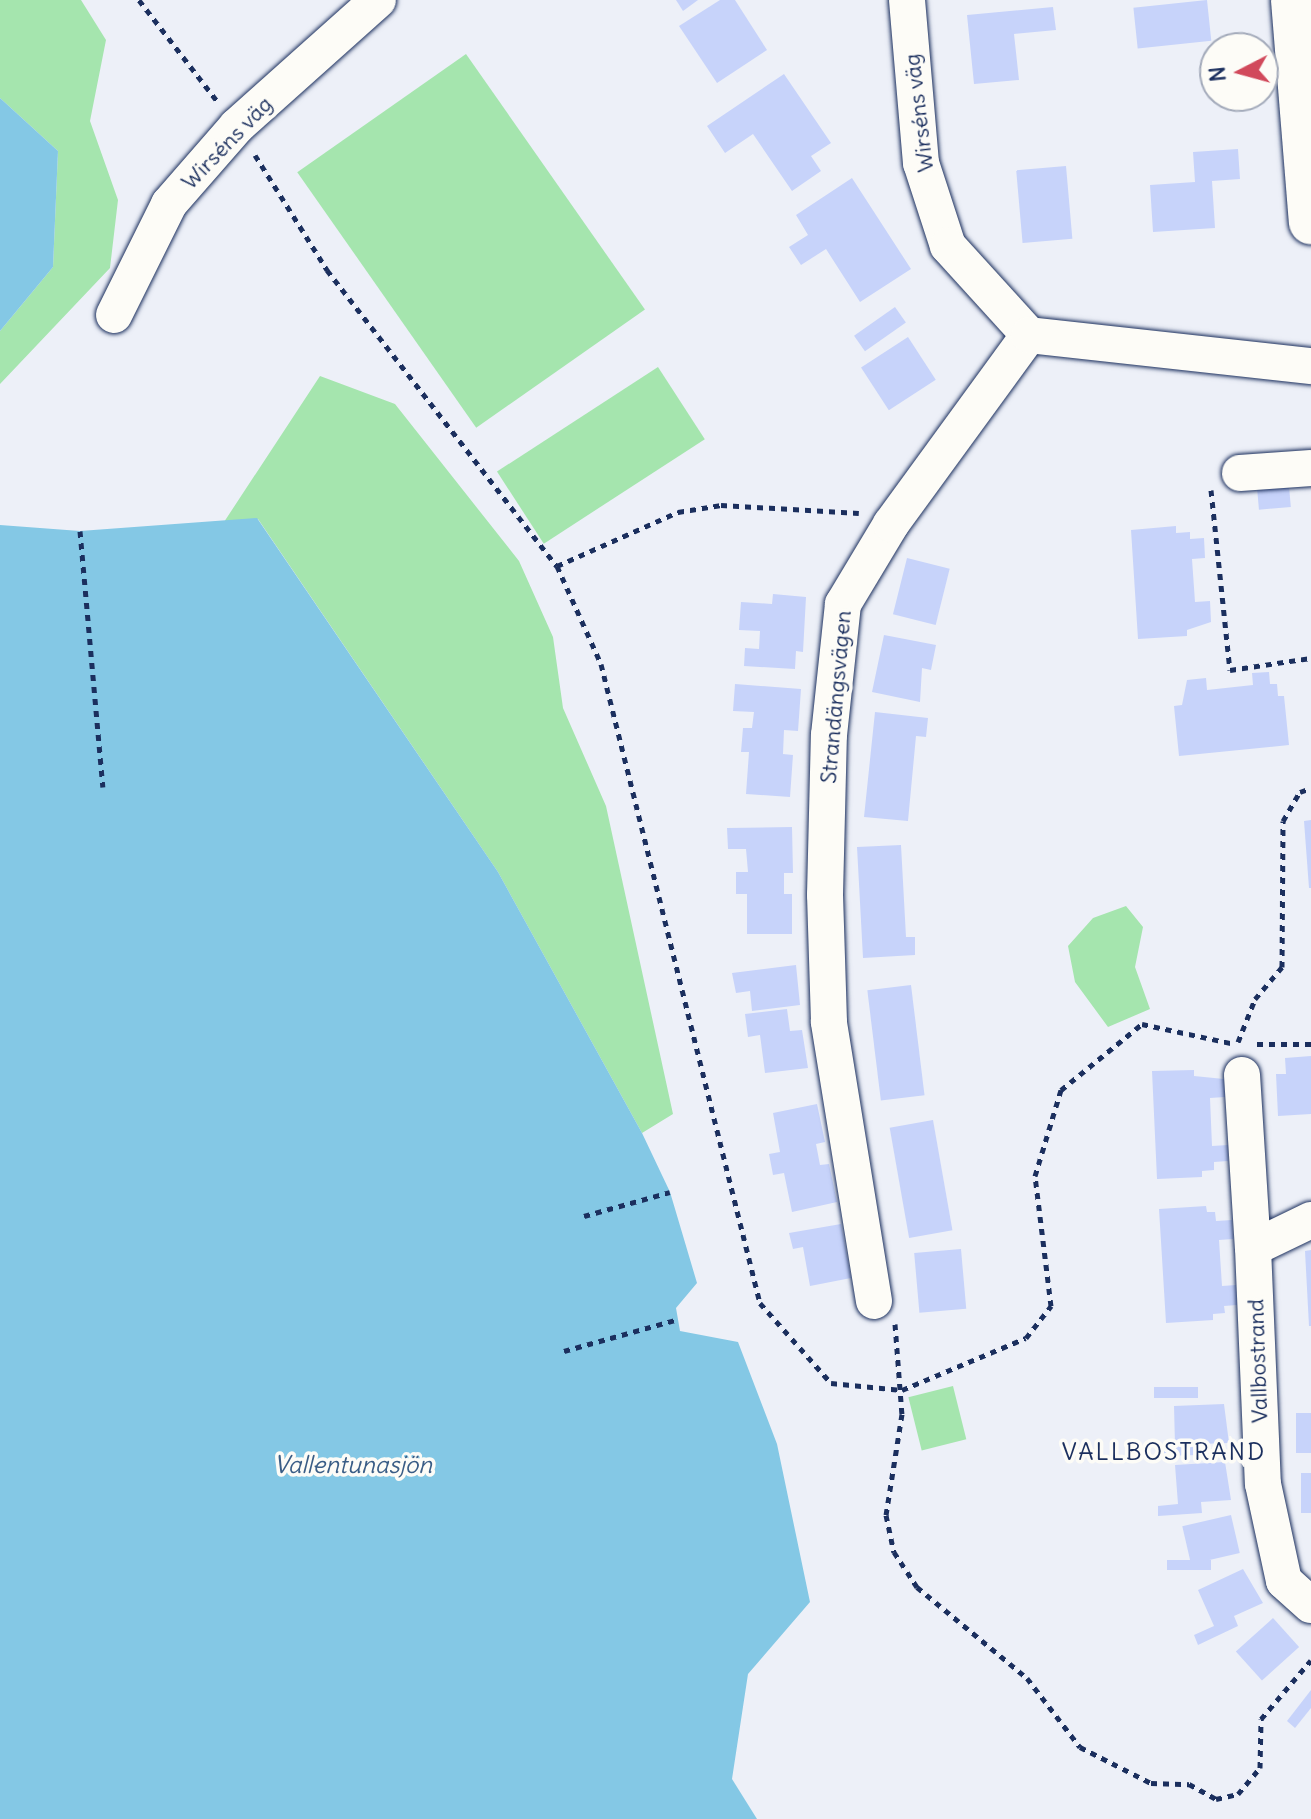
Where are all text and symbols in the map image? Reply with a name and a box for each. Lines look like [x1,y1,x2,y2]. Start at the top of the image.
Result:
north arrow [1199,32,1279,112]
street label: Wirséns väg [899,52,939,174]
text: N [1202,65,1232,83]
street label: Wirséns väg [176,91,278,195]
street label: Strandängsvägen [815,609,857,785]
street label: Vallbostrand [1243,1298,1273,1424]
district label: VALLBOSTRAND [1062,1438,1266,1466]
water label: Vallentunasjön [274,1451,432,1479]

